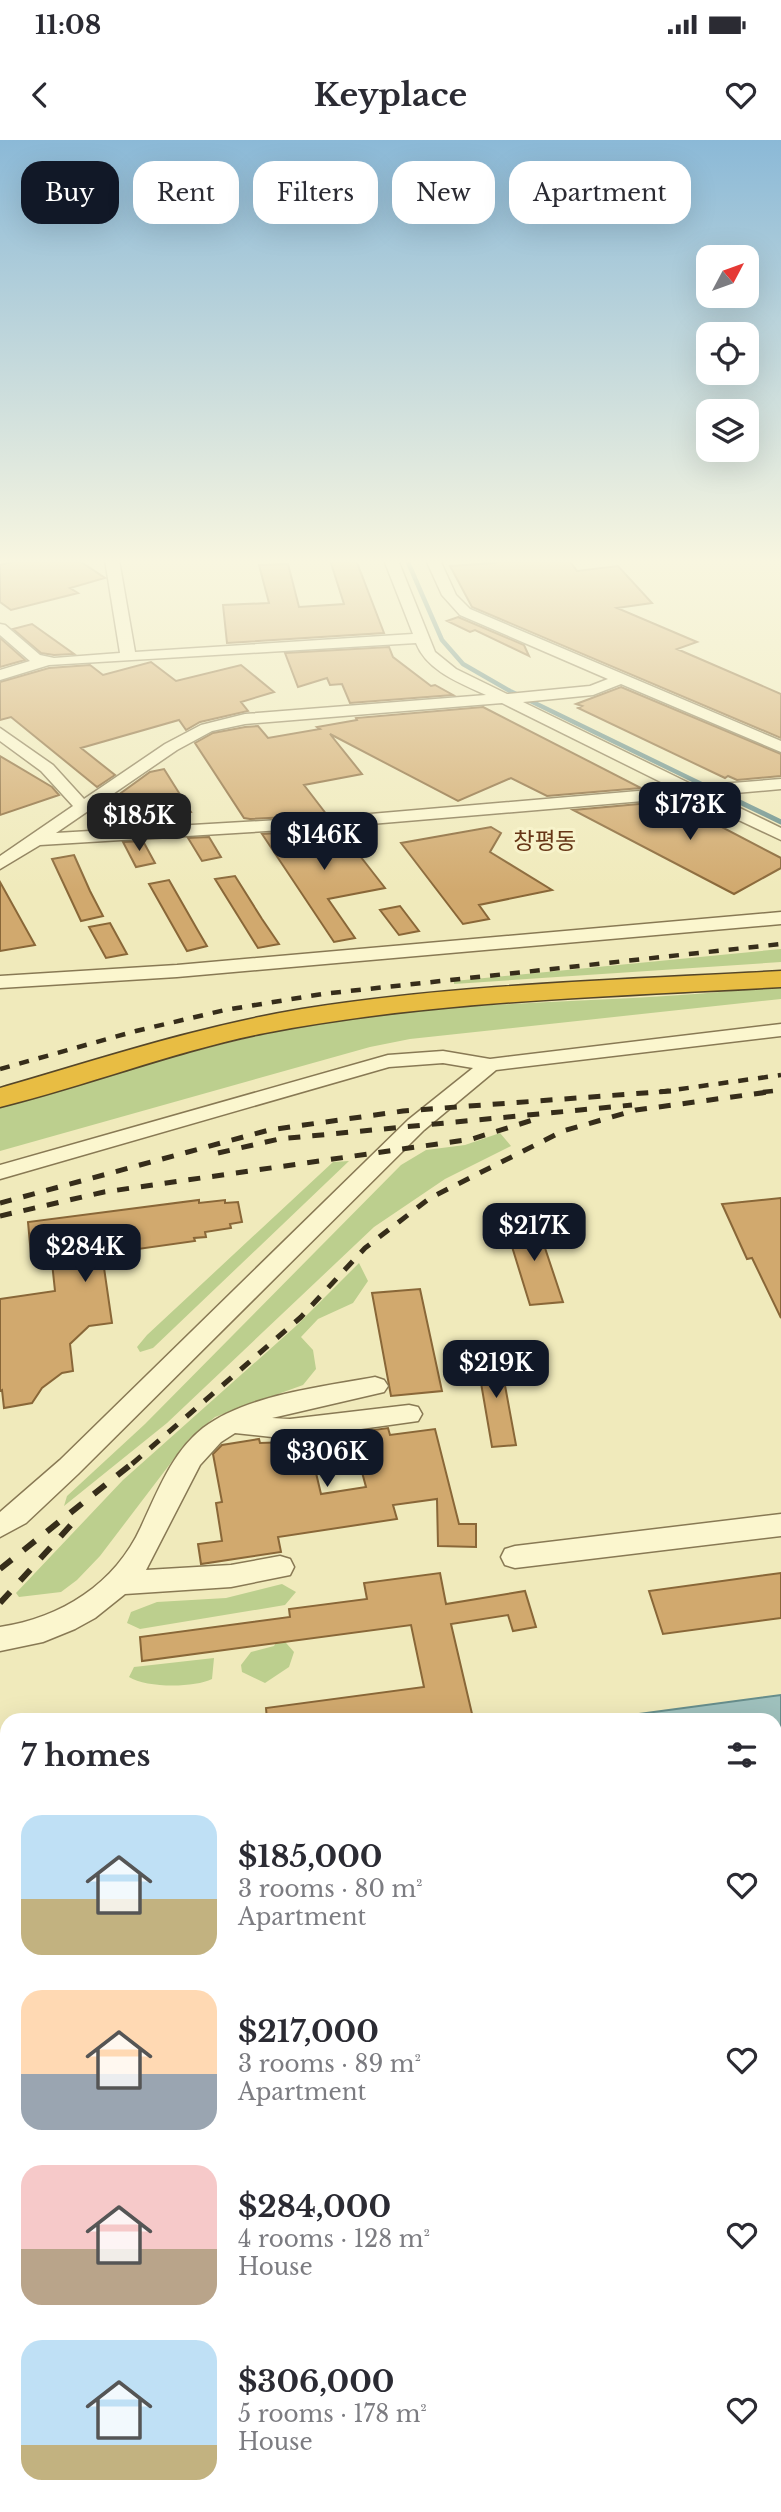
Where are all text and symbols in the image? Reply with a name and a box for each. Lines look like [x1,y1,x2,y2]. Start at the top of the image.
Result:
text: 11:08 [35,9,101,41]
text: Keyplace [314,75,467,115]
icon: back [21,76,59,114]
icon: heart [722,76,760,114]
chip: Buy [21,161,119,224]
chip: Rent [133,161,239,224]
chip: Filters [253,161,378,224]
chip: New [392,161,495,224]
chip: Apartment [509,161,691,224]
north arrow [696,245,760,308]
map controls [696,245,759,462]
button: locate [696,322,759,385]
button: layers [696,399,759,462]
pin: $173K [641,782,739,842]
text: $173K [655,791,725,819]
pin: $185K [90,794,188,853]
text: $185K [103,802,175,830]
pin: $146K [275,812,373,872]
text: $146K [287,821,361,849]
district label: 창평동 [513,827,577,855]
pin: $217K [485,1204,583,1263]
text: $217K [499,1212,569,1240]
pin: $284K [36,1224,134,1284]
text: $284K [46,1233,124,1261]
pin: $219K [447,1340,545,1400]
text: $219K [459,1349,533,1377]
pin: $306K [278,1430,376,1489]
text: $306K [286,1438,368,1466]
icon: filters [723,1736,761,1774]
text: 7 homes [21,1737,150,1774]
text: $185,000 [238,1838,383,1875]
icon: home [77,1843,161,1927]
icon: heart [723,1866,761,1904]
text: 3 rooms · 80 m² [238,1875,423,1903]
text: Apartment [238,1903,366,1931]
text: $217,000 [238,2013,379,2050]
icon: home [77,2018,161,2102]
icon: heart [723,2041,761,2079]
text: 3 rooms · 89 m² [238,2050,421,2078]
text: Apartment [238,2078,366,2106]
text: $284,000 [238,2188,391,2225]
icon: home [77,2193,161,2277]
icon: heart [723,2216,761,2254]
text: 4 rooms · 128 m² [238,2225,430,2253]
text: House [238,2253,313,2281]
text: $306,000 [238,2363,395,2400]
icon: home [77,2368,161,2452]
icon: heart [723,2391,761,2429]
text: 5 rooms · 178 m² [238,2400,427,2428]
text: House [238,2428,313,2456]

